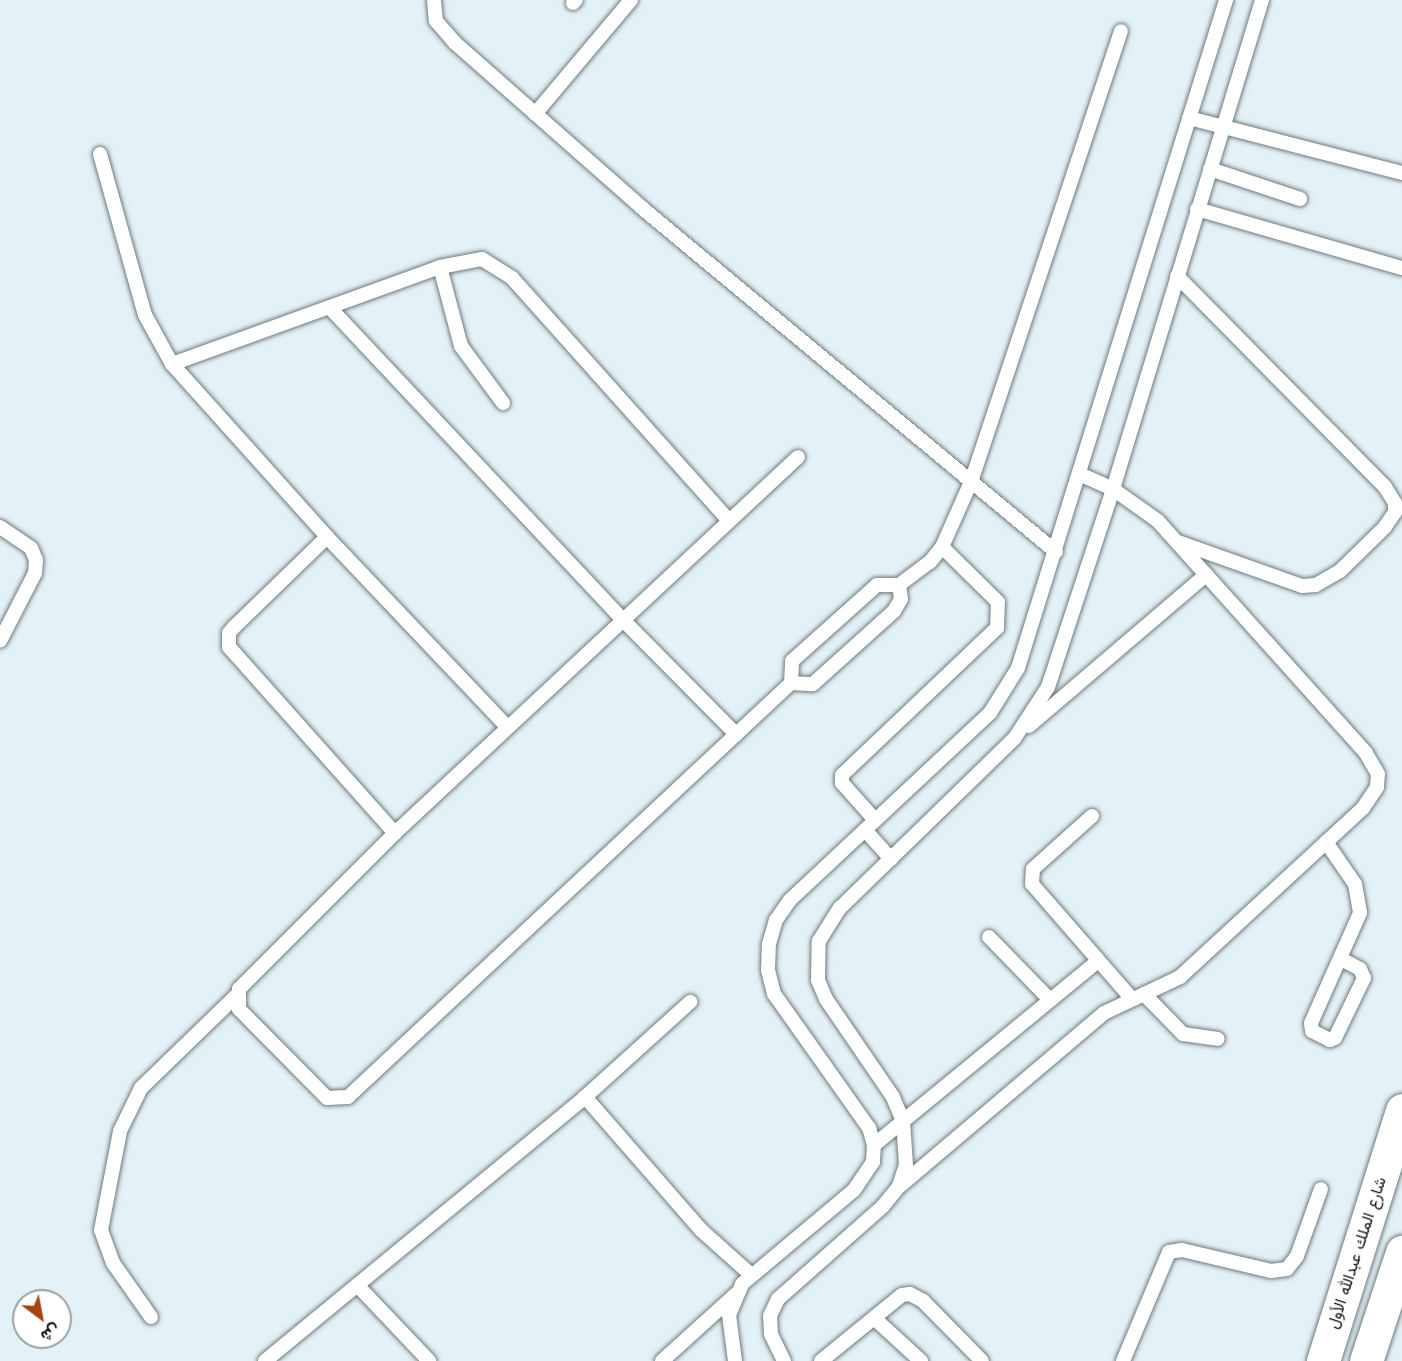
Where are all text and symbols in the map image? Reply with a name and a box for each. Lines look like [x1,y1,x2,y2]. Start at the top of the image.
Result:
street label: شارع الملك عبدالله الأول [1323,1175,1391,1331]
north arrow [12,1289,72,1349]
text: ش [38,1320,64,1346]

